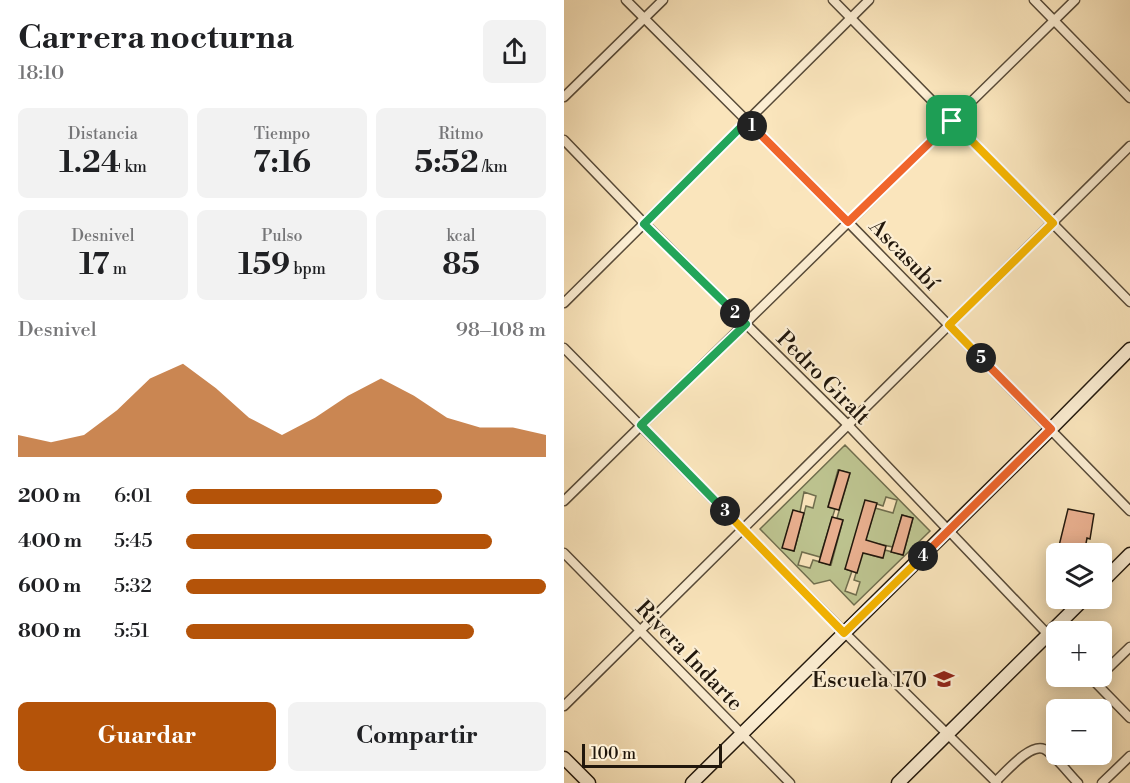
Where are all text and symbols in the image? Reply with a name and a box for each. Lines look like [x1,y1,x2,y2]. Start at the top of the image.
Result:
text: Carrera nocturna [18,18,294,59]
button: share [483,20,546,83]
text: 18:10 [18,61,64,86]
pin [926,95,977,146]
icon: arrive [935,104,968,137]
pin: 1 [737,111,767,141]
text: 1 [748,116,756,136]
text: Distancia [68,124,138,144]
text: Tiempo [254,124,310,144]
text: Ritmo [439,124,483,144]
text: 1.24 [59,144,121,182]
text: 7:16 [253,144,311,182]
text: 5:52 [415,144,479,182]
text: km [121,157,147,177]
text: /km [479,157,507,177]
street label: Ascasubí [863,213,945,297]
text: Desnivel [72,226,134,246]
text: Pulso [262,226,302,246]
text: kcal [446,226,476,246]
text: 17 [79,246,110,284]
text: 159 [238,246,290,284]
text: 85 [442,246,480,284]
text: m [110,259,127,279]
text: bpm [290,259,326,279]
pin: 2 [720,298,750,328]
text: 2 [730,303,740,323]
text: Desnivel [18,318,97,343]
text: 98–108 m [456,318,546,343]
street label: Pedro Giralt [770,325,876,431]
pin: 5 [966,343,996,373]
text: 5 [976,348,986,368]
text: 200 m [18,484,81,509]
text: 6:01 [114,484,152,509]
pin: 3 [710,496,740,526]
text: 3 [720,501,730,521]
text: 400 m [18,529,82,554]
text: 5:45 [114,529,152,554]
pin: 4 [908,541,938,571]
map controls [1046,543,1112,765]
button: layers [1046,543,1112,609]
text: 4 [918,546,928,566]
text: 600 m [18,574,81,599]
text: 5:32 [114,574,152,599]
street label: Rivera Indarte [629,595,748,717]
text: 800 m [18,619,81,644]
text: 5:51 [114,619,149,644]
button: + [1046,621,1112,687]
place label: Escuela 170 [812,667,927,694]
school or university icon: Escuela 170 [932,667,956,691]
button: − [1046,699,1112,765]
button: Guardar [18,702,276,771]
button: Compartir [288,702,546,771]
scale bar [582,741,722,768]
text: 100 m [591,744,636,764]

